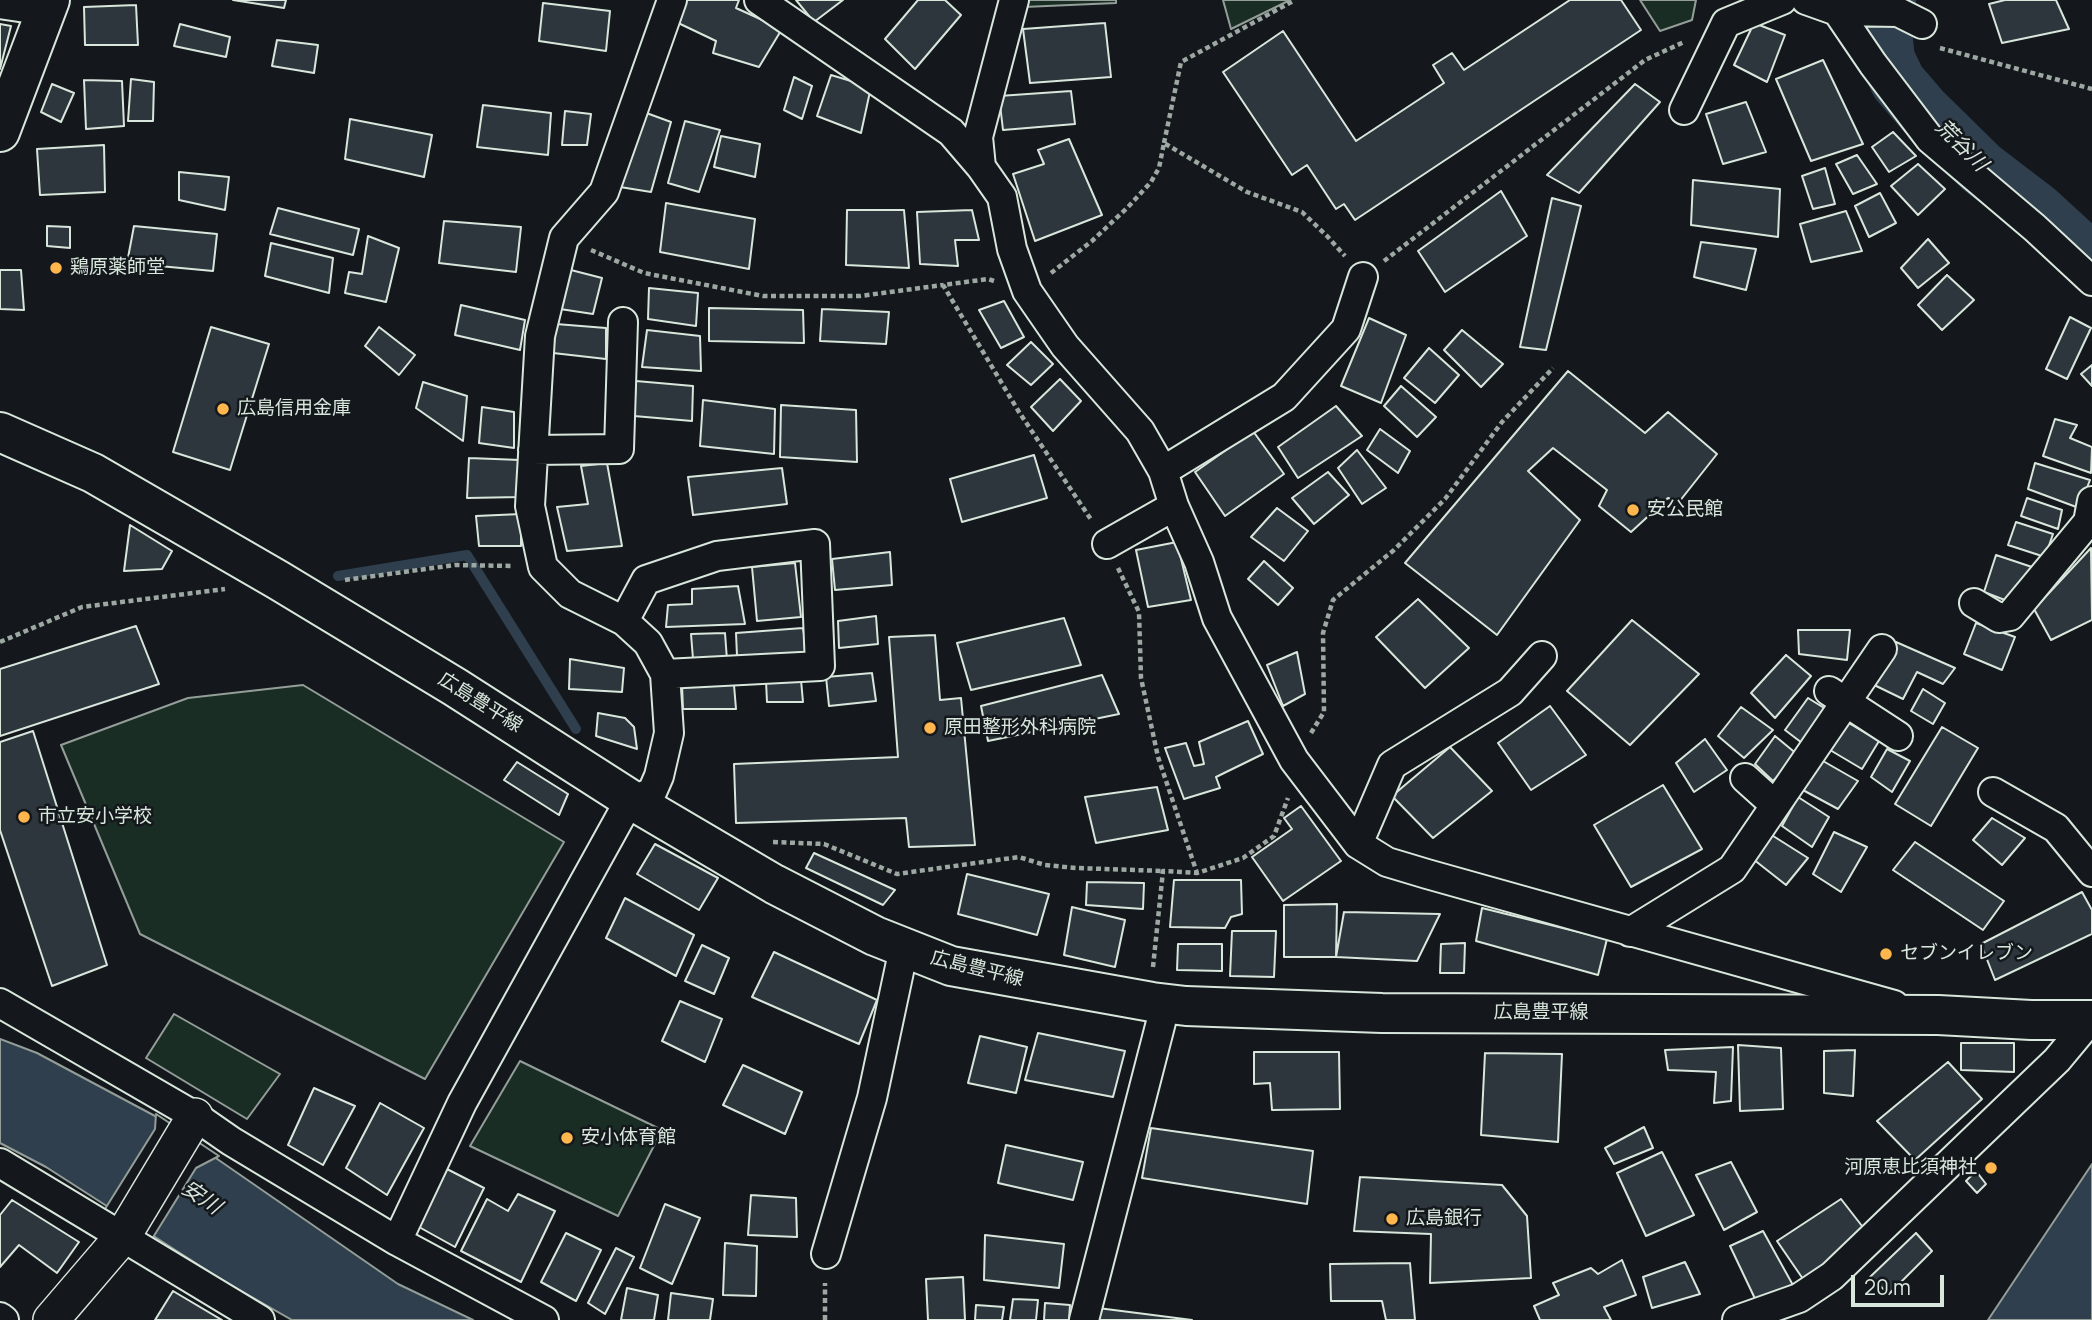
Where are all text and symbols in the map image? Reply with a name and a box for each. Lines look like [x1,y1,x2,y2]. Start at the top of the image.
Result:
water label: 荒谷川 [1930,115,1992,177]
place label: 鶏原薬師堂 [70,257,165,279]
marker: 鶏原薬師堂 [48,260,64,276]
place label: 広島信用金庫 [237,398,351,420]
marker: 広島信用金庫 [215,401,231,417]
place label: 安公民館 [1647,499,1723,521]
marker: 安公民館 [1625,502,1641,518]
street label: 広島豊平線 [434,668,526,738]
place label: 原田整形外科病院 [944,717,1096,739]
marker: 原田整形外科病院 [922,720,938,736]
place label: 市立安小学校 [38,806,152,828]
marker: 市立安小学校 [16,809,32,825]
place label: セブンイレブン [1900,943,2033,965]
street label: 広島豊平線 [928,946,1026,992]
marker: セブンイレブン [1878,946,1894,962]
street label: 広島豊平線 [1494,1002,1588,1024]
place label: 安小体育館 [581,1127,676,1149]
marker: 安小体育館 [559,1130,575,1146]
place label: 河原恵比須神社 [1844,1157,1977,1179]
marker: 河原恵比須神社 [1983,1160,1999,1176]
water label: 安川 [177,1176,225,1220]
place label: 広島銀行 [1406,1208,1482,1230]
marker: 広島銀行 [1384,1211,1400,1227]
scale bar [1854,1260,1947,1304]
text: 20 m [1864,1273,1911,1301]

